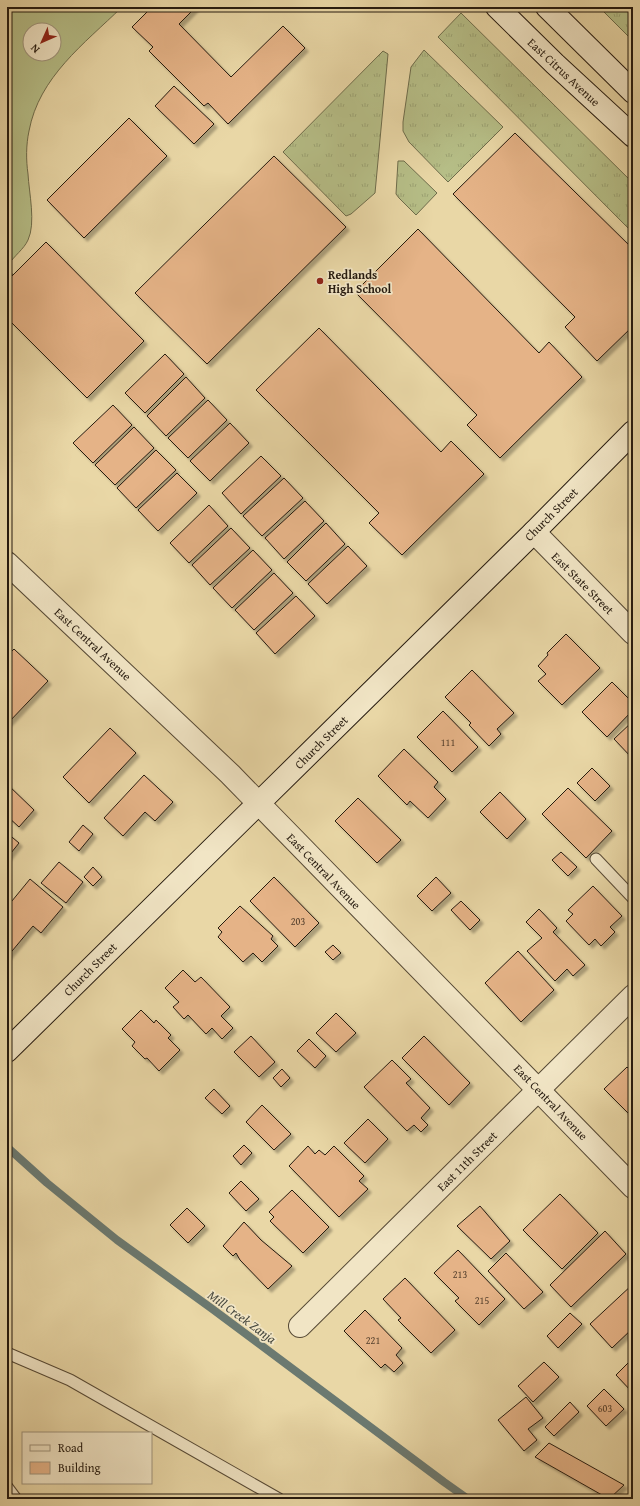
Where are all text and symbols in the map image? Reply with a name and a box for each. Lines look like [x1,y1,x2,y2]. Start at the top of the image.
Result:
north arrow [22,22,62,62]
street label: East Citrus Avenue [524,34,604,110]
text: N [26,40,43,57]
place label: Redlands High School [328,266,392,297]
marker: Redlands High School [315,276,325,286]
street label: Church Street [520,483,582,545]
street label: East State Street [548,548,619,619]
street label: East Central Avenue [51,604,136,685]
street label: Church Street [290,711,352,773]
house number: 111 [441,735,455,750]
street label: East Central Avenue [283,829,365,913]
house number: 203 [291,914,305,929]
street label: Church Street [59,938,121,1000]
street label: East Central Avenue [510,1060,592,1144]
street label: East 11th Street [433,1127,501,1195]
house number: 213 [453,1267,467,1282]
water label: Mill Creek Zanja [204,1286,280,1348]
house number: 215 [475,1293,489,1308]
house number: 221 [366,1333,380,1348]
house number: 603 [598,1401,612,1416]
legend [22,1432,152,1484]
text: Road [58,1439,84,1456]
text: Building [58,1459,101,1476]

